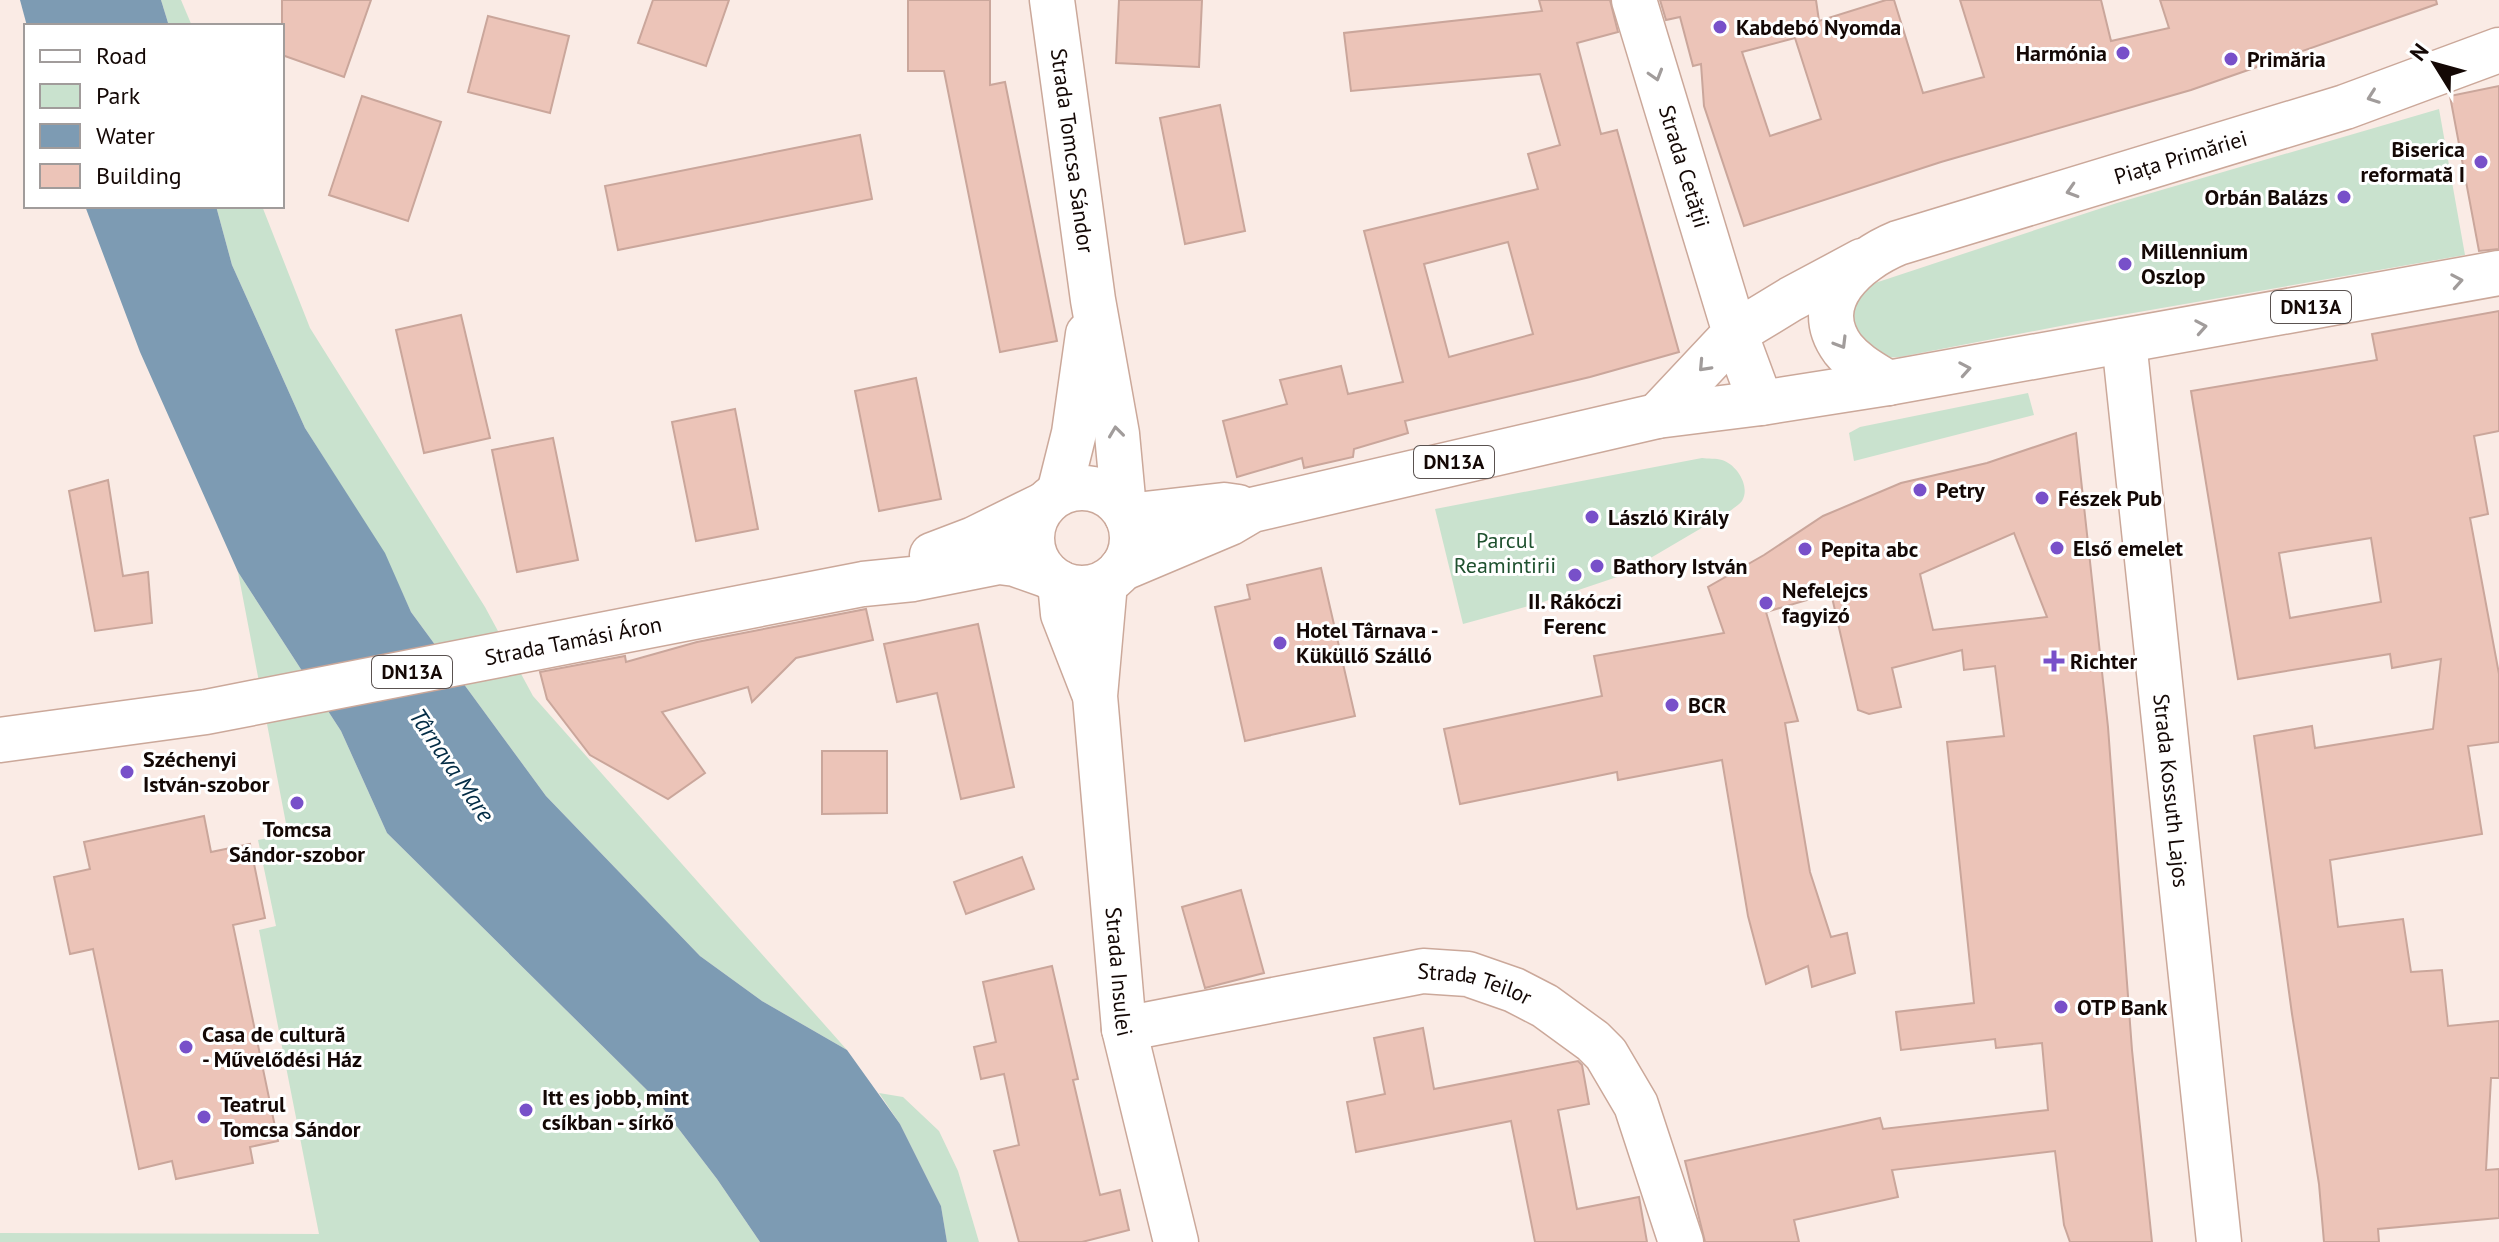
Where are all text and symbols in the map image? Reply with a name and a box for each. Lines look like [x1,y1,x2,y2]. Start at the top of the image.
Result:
place label: Kabdebó Nyomda [1736,13,1901,41]
marker: Kabdebó Nyomda [1711,18,1729,36]
legend [24,24,284,208]
north arrow [2395,24,2475,104]
text: N [2403,38,2435,66]
place label: Harmónia [2016,39,2107,67]
text: Road [96,40,147,71]
marker: Harmónia [2114,44,2132,62]
place label: Primăria [2247,45,2326,73]
street label: Strada Tomcsa Sándor [1045,46,1100,255]
marker: Primăria [2222,50,2240,68]
one-way arrow [1647,67,1663,81]
text: Park [96,80,141,111]
one-way arrow [2367,87,2381,104]
street label: Strada Cetății [1653,102,1716,231]
text: Water [96,120,155,151]
street label: Piața Primăriei [2111,124,2250,190]
place label: Biserica reformată I [2361,135,2465,188]
marker: Biserica reformată I [2472,153,2490,171]
text: Building [96,160,182,191]
one-way arrow [2065,182,2079,198]
place label: Orbán Balázs [2205,183,2328,211]
marker: Orbán Balázs [2335,188,2353,206]
place label: Millennium Oszlop [2141,237,2248,290]
marker: Millennium Oszlop [2116,255,2134,273]
one-way arrow [2450,273,2463,290]
road number: DN13A [2271,291,2351,323]
one-way arrow [2194,319,2207,336]
one-way arrow [1832,334,1847,349]
one-way arrow [1699,357,1713,372]
one-way arrow [1958,362,1972,379]
one-way arrow [1108,425,1125,438]
road number: DN13A [1414,446,1494,478]
place label: Petry [1936,476,1985,504]
marker: Petry [1911,481,1929,499]
place label: Fészek Pub [2058,484,2162,512]
marker: Fészek Pub [2033,489,2051,507]
place label: László Király [1608,503,1729,531]
marker: László Király [1583,508,1601,526]
park label: Parcul Reamintirii [1454,526,1556,579]
place label: Első emelet [2073,534,2183,562]
place label: Pepita abc [1821,535,1919,563]
marker: Első emelet [2048,539,2066,557]
marker: Pepita abc [1796,540,1814,558]
place label: Bathory István [1613,552,1748,580]
marker: Bathory István [1588,557,1606,575]
marker: II. Rákóczi Ferenc [1566,566,1584,584]
place label: Nefelejcs fagyizó [1782,576,1868,629]
place label: II. Rákóczi Ferenc [1528,587,1622,640]
marker: Nefelejcs fagyizó [1757,594,1775,612]
street label: Strada Tamási Áron [482,610,664,671]
place label: Hotel Târnava - Küküllő Szálló [1296,616,1439,669]
marker: Hotel Târnava - Küküllő Szálló [1271,634,1289,652]
place label: Richter [2070,647,2137,675]
marker: Richter [2045,652,2063,670]
road number: DN13A [372,656,452,688]
place label: BCR [1688,691,1727,719]
street label: Strada Kossuth Lajos [2147,692,2196,889]
marker: BCR [1663,696,1681,714]
water label: Târnava Mare [403,702,501,828]
place label: Széchenyi István-szobor [143,745,270,798]
marker: Széchenyi István-szobor [118,763,136,781]
marker: Tomcsa Sándor-szobor [288,794,306,812]
place label: Tomcsa Sándor-szobor [229,815,365,868]
street label: Strada Insulei [1099,906,1139,1039]
street label: Strada Teilor [1417,957,1537,1011]
place label: OTP Bank [2077,993,2168,1021]
marker: OTP Bank [2052,998,2070,1016]
place label: Casa de cultură - Művelődési Ház [202,1020,362,1073]
marker: Casa de cultură - Művelődési Ház [177,1038,195,1056]
place label: Itt es jobb, mint csíkban - sírkő [542,1083,689,1136]
place label: Teatrul Tomcsa Sándor [220,1090,361,1143]
marker: Itt es jobb, mint csíkban - sírkő [517,1101,535,1119]
marker: Teatrul Tomcsa Sándor [195,1108,213,1126]

